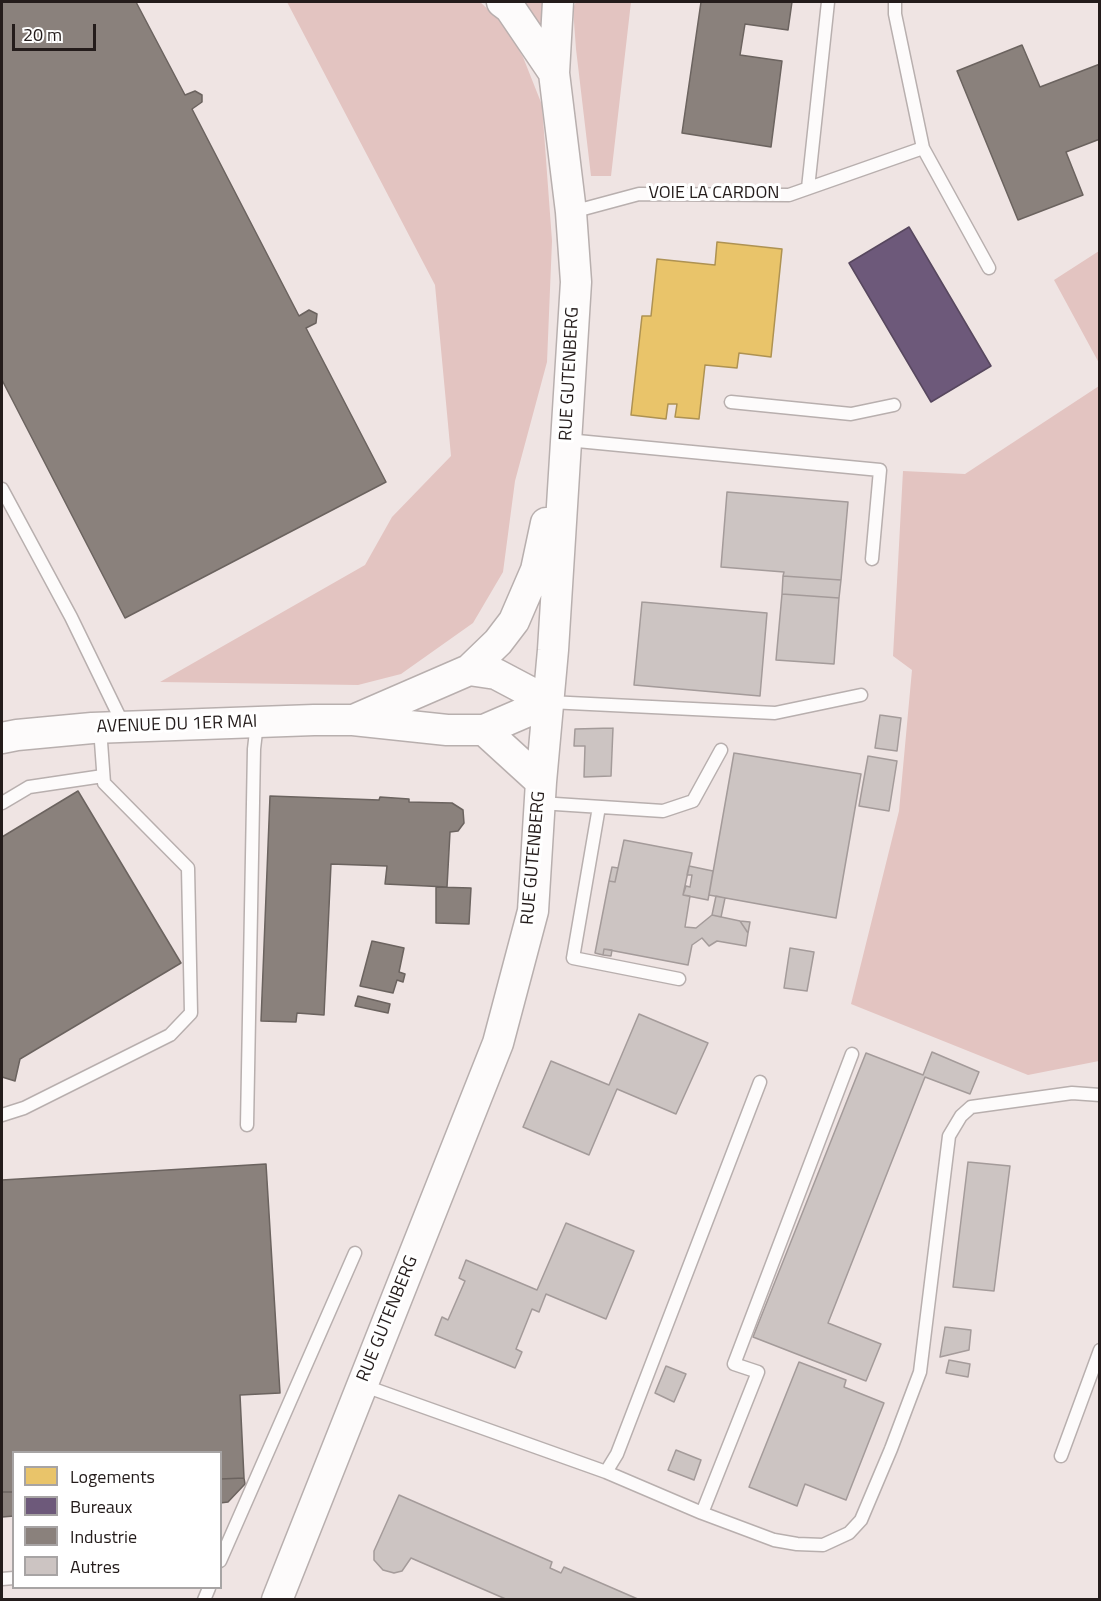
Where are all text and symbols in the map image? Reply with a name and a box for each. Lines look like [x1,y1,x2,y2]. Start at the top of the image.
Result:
scale bar [15,12,99,50]
text: 20 m [23,21,62,48]
street label: VOIE LA CARDON [648,183,780,205]
street label: RUE GUTENBERG [556,306,584,442]
street label: AVENUE DU 1ER MAI [96,711,258,739]
street label: RUE GUTENBERG [517,790,551,926]
street label: RUE GUTENBERG [353,1253,423,1385]
legend [12,1451,222,1589]
text: Logements [70,1463,155,1490]
text: Bureaux [70,1493,133,1520]
text: Industrie [70,1523,137,1550]
text: Autres [70,1553,120,1580]

